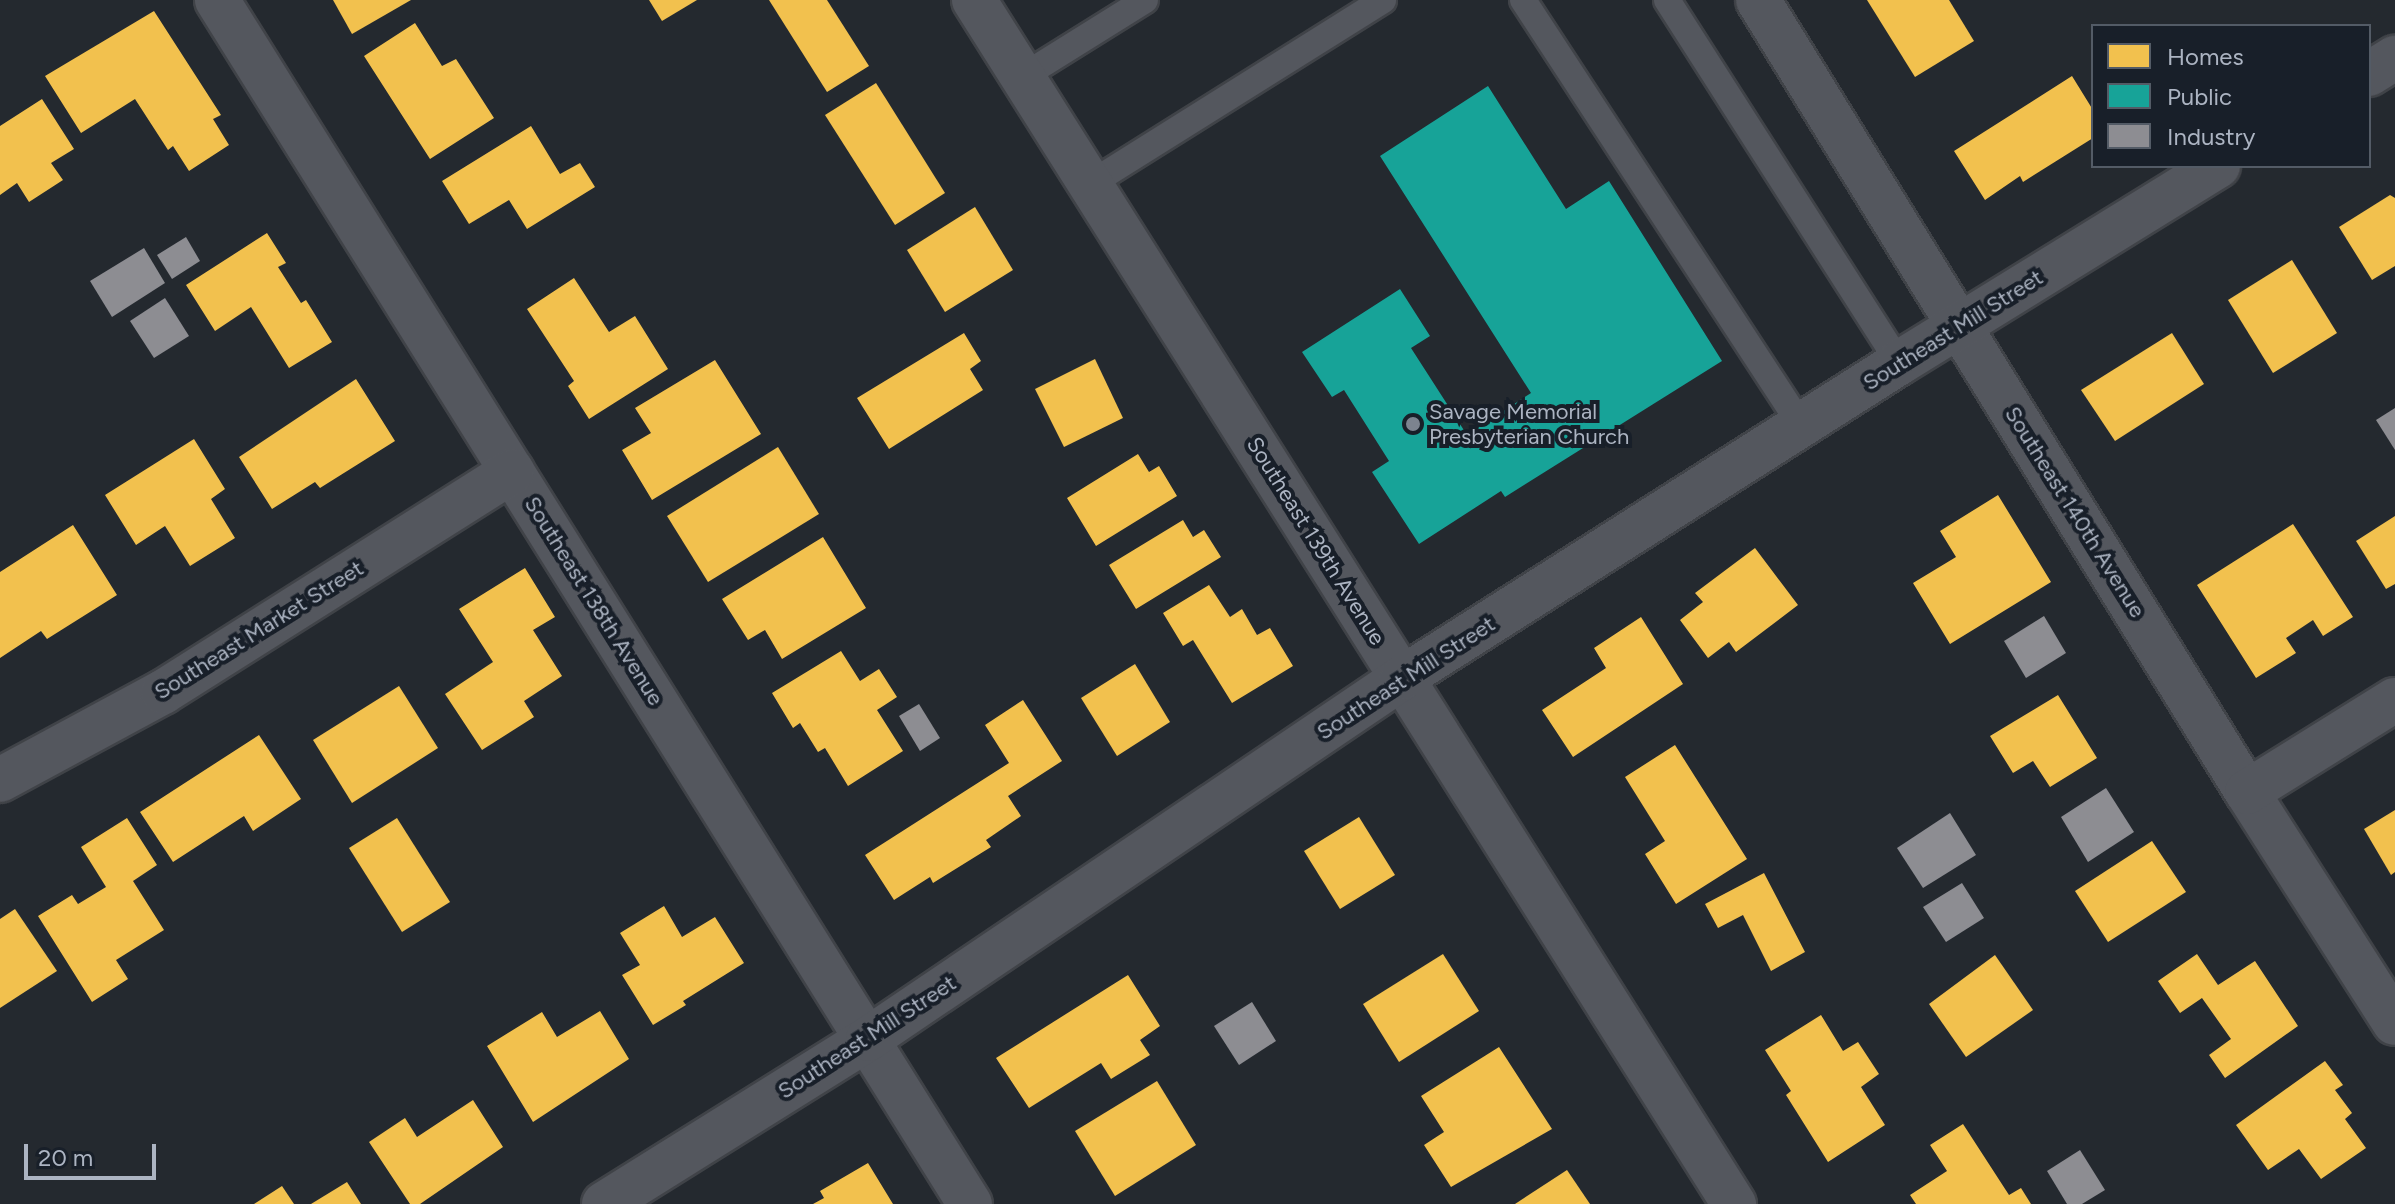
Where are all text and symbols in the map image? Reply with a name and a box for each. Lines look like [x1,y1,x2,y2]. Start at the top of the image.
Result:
legend [2091,24,2371,168]
text: Homes [2167,42,2244,71]
text: Public [2167,82,2232,111]
text: Industry [2167,122,2255,151]
street label: Southeast Mill Street [1858,264,2048,396]
place label: Savage Memorial Presbyterian Church [1429,398,1629,450]
street label: Southeast 140th Avenue [1999,402,2151,622]
marker: Savage Memorial Presbyterian Church [1404,415,1422,433]
street label: Southeast 139th Avenue [1241,432,1391,650]
street label: Southeast 138th Avenue [519,492,669,710]
street label: Southeast Market Street [150,555,368,705]
street label: Southeast Mill Street [1312,611,1500,745]
street label: Southeast Mill Street [773,970,961,1104]
scale bar [28,1128,160,1178]
text: 20 m [38,1143,93,1172]

